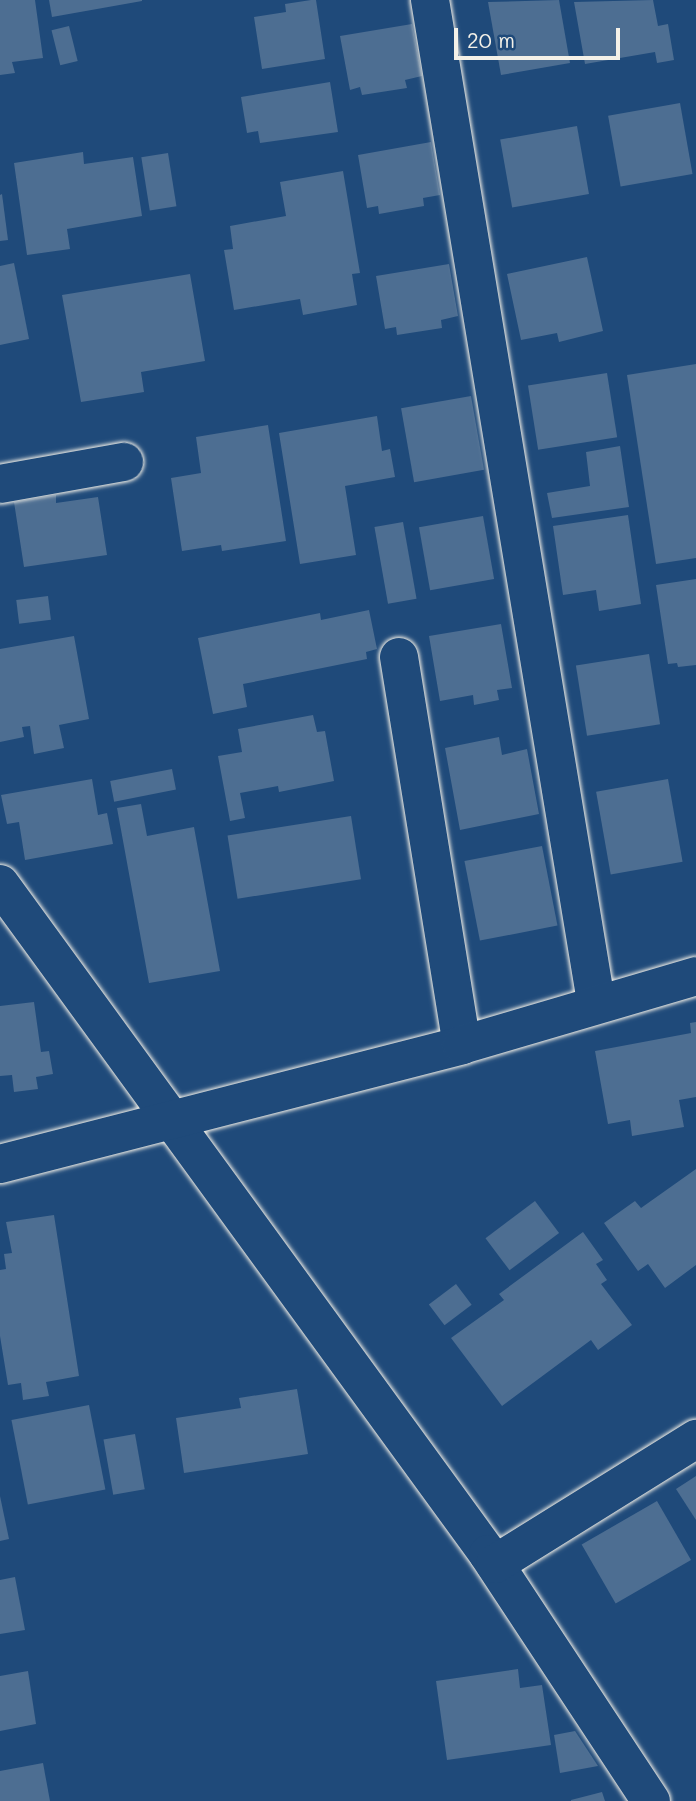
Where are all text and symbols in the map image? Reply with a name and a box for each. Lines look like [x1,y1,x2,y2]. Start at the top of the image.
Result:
scale bar [458,14,624,58]
text: 20 m [467,26,515,53]

